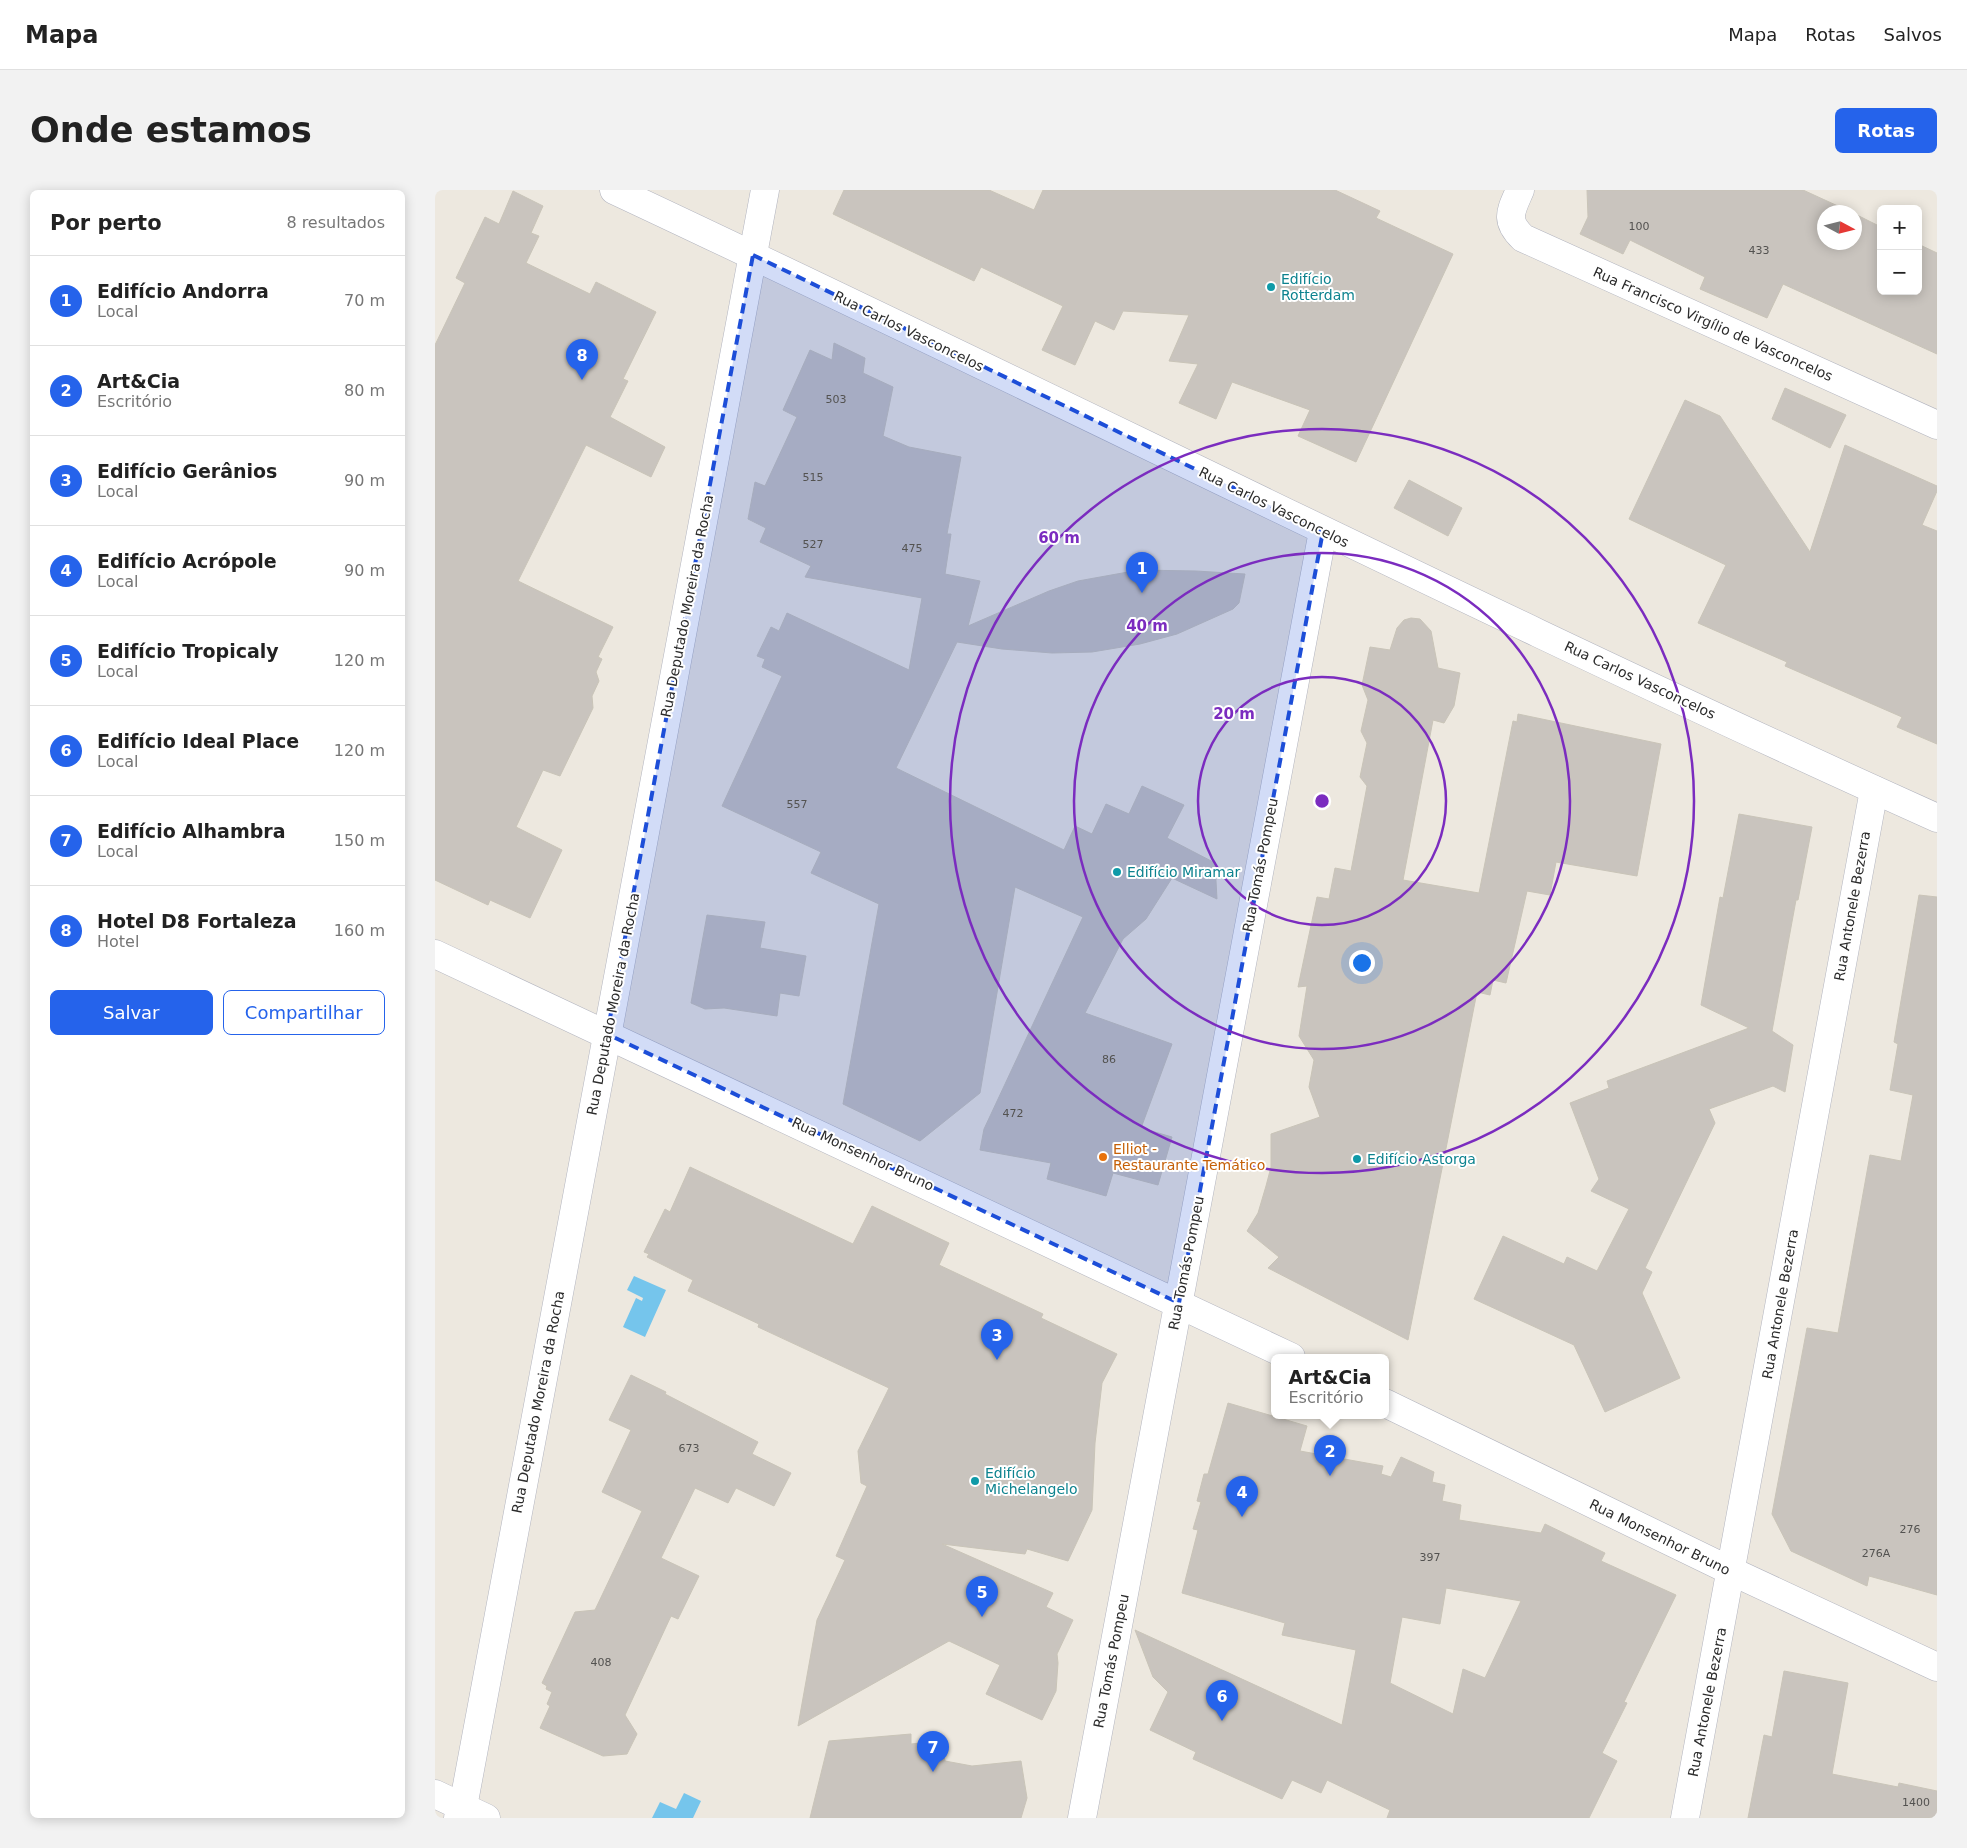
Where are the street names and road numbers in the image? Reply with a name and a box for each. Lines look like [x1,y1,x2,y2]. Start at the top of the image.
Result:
street label: Rua Francisco Virgílio de Vasconcelos [1591,264,1835,384]
street label: Rua Carlos Vasconcelos [831,288,987,374]
street label: Rua Carlos Vasconcelos [1196,464,1352,550]
street label: Rua Deputado Moreira da Rocha [658,493,716,719]
street label: Rua Carlos Vasconcelos [1562,638,1718,722]
street label: Rua Tomás Pompeu [1239,797,1281,933]
street label: Rua Antonele Bezerra [1831,830,1873,982]
street label: Rua Deputado Moreira da Rocha [584,891,642,1117]
street label: Rua Monsenhor Bruno [790,1114,936,1194]
street label: Rua Tomás Pompeu [1165,1195,1207,1331]
street label: Rua Antonele Bezerra [1759,1228,1801,1380]
street label: Rua Deputado Moreira da Rocha [509,1289,567,1515]
street label: Rua Monsenhor Bruno [1587,1496,1733,1578]
street label: Rua Tomás Pompeu [1090,1593,1132,1729]
street label: Rua Antonele Bezerra [1685,1626,1729,1778]

